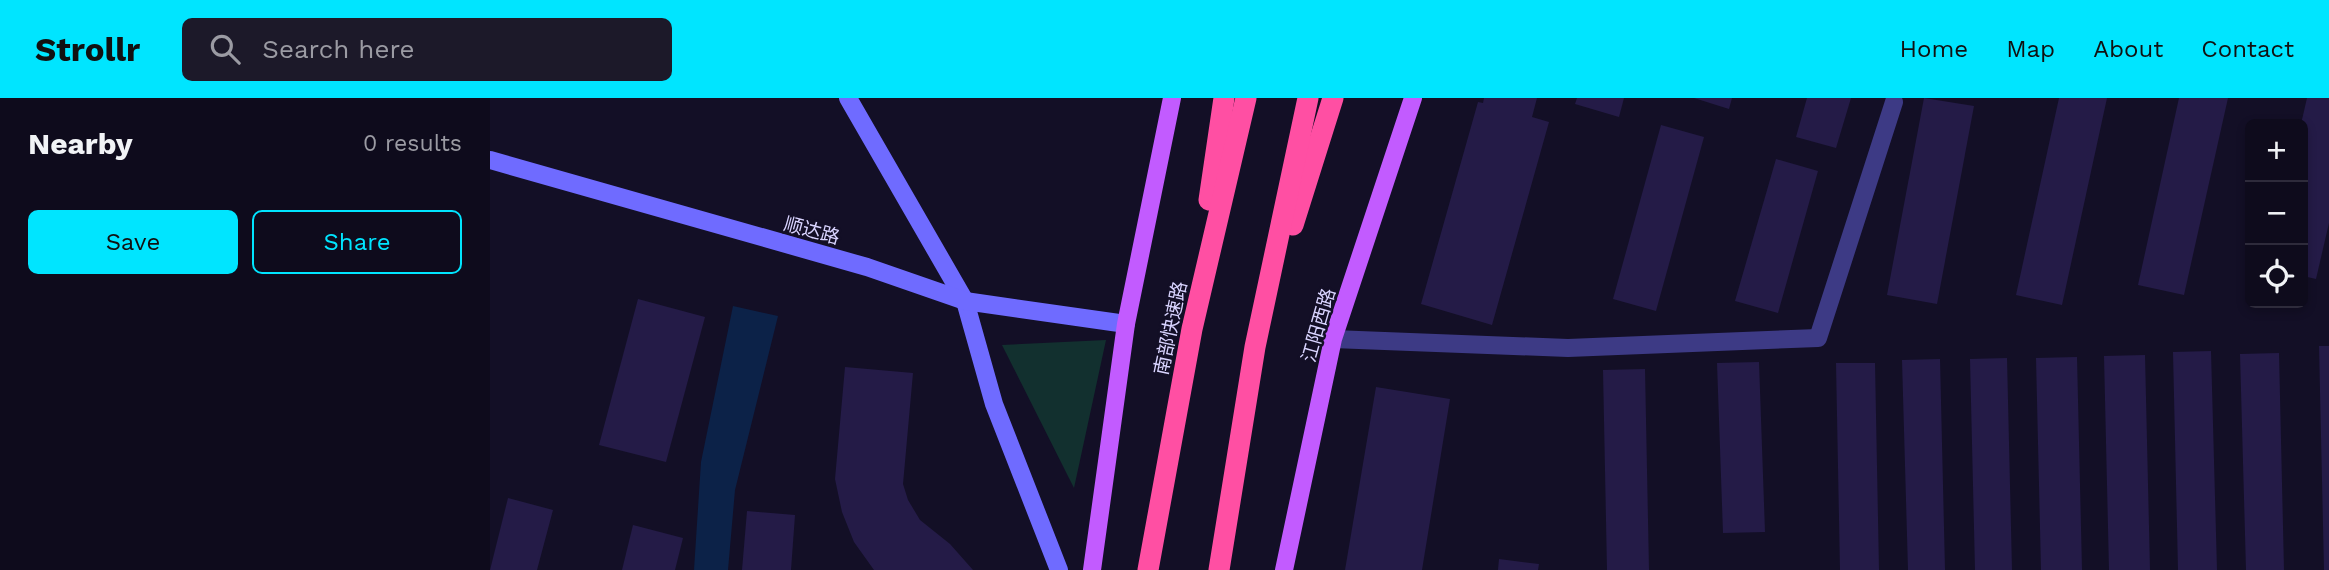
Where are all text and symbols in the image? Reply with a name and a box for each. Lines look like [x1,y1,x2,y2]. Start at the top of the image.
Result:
search box [182,18,672,81]
text: Strollr [35,30,140,69]
icon: search [206,30,244,68]
text: Search here [262,34,415,64]
text: Home [1900,35,1968,63]
text: Map [2006,35,2055,63]
text: About [2093,35,2163,63]
text: Contact [2201,35,2294,63]
map controls [2245,119,2308,308]
button: + [2245,119,2308,182]
text: Nearby [28,126,133,161]
text: 0 results [363,130,462,157]
button: − [2245,182,2308,245]
button: Save [28,210,238,274]
button: Share [252,210,462,274]
street label: 顺达路 [781,212,842,249]
button: locate [2245,245,2308,308]
street label: 南部快速路 [1149,279,1192,377]
street label: 江阳西路 [1297,285,1340,365]

